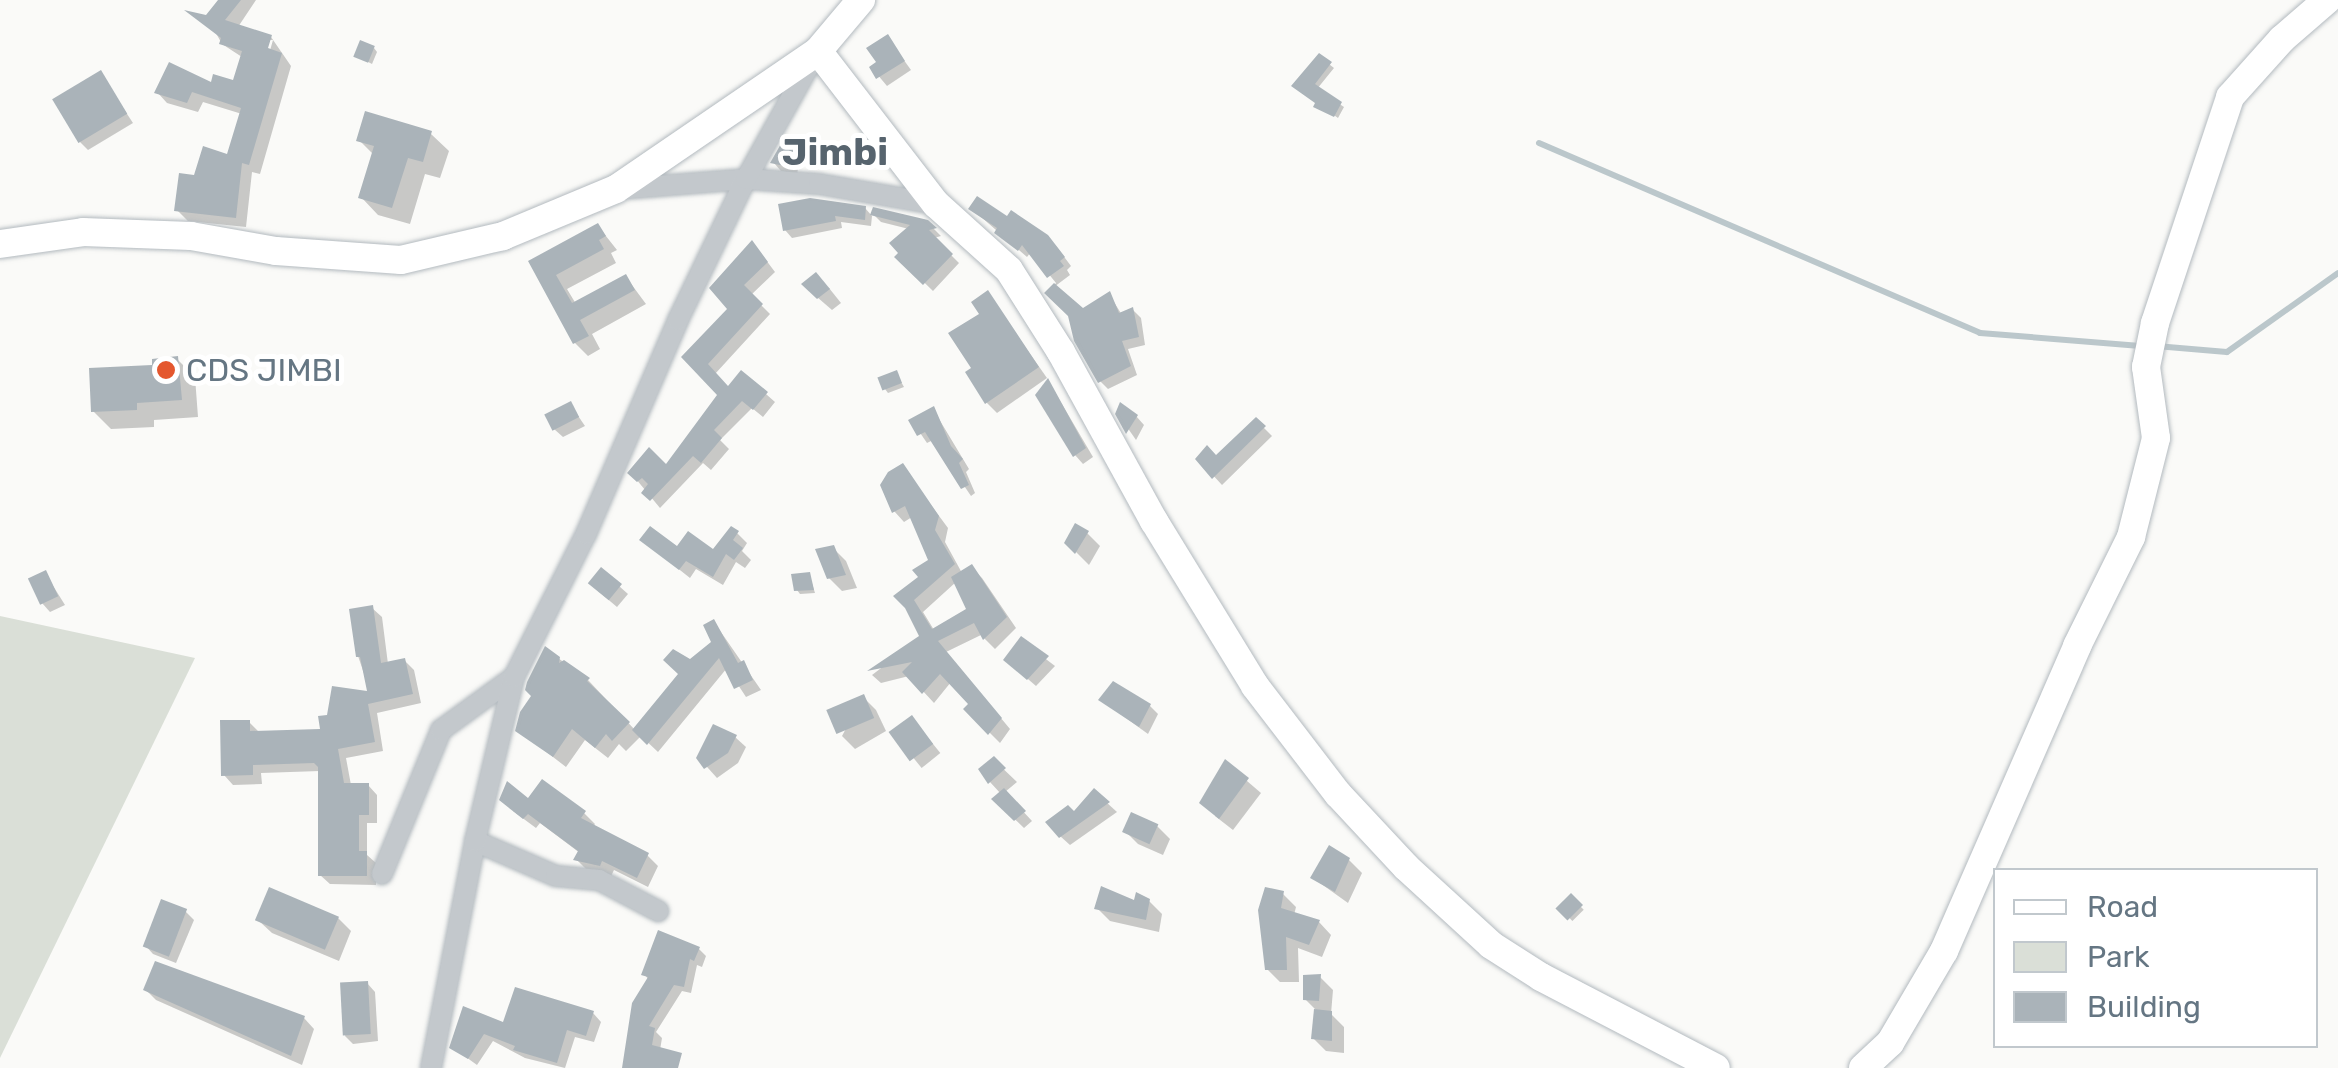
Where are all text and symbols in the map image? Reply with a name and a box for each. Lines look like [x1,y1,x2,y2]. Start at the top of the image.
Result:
district label: Jimbi [782,130,888,176]
place label: CDS JIMBI [186,351,342,389]
marker: CDS JIMBI [155,359,177,381]
legend [1993,868,2318,1048]
text: Road [2087,889,2158,925]
text: Park [2087,939,2149,975]
text: Building [2087,989,2201,1025]

